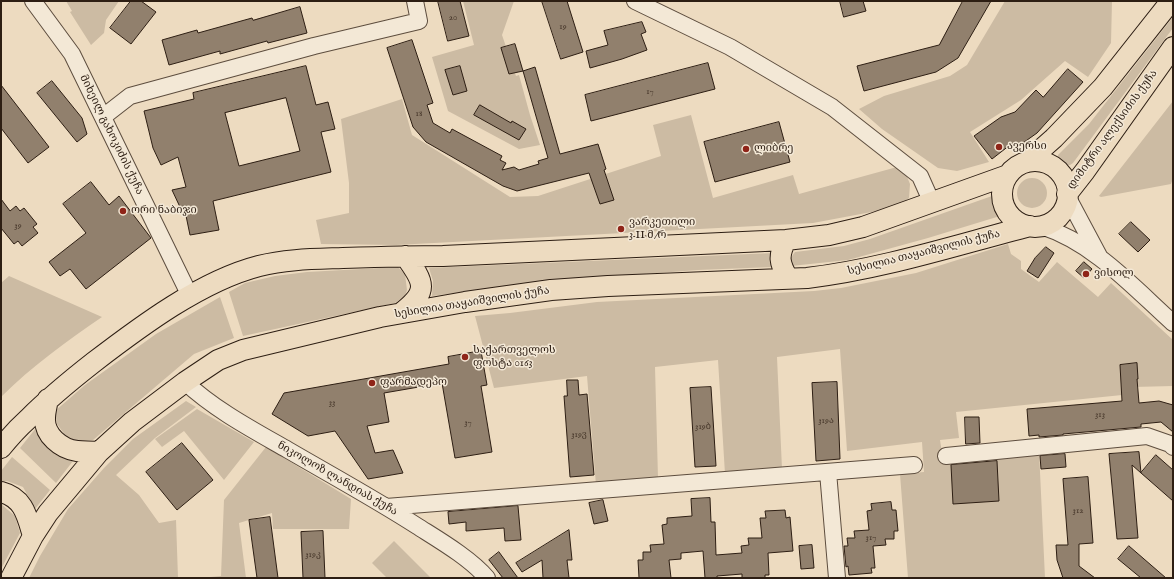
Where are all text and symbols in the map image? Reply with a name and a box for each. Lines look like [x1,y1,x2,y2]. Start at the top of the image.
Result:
house number: 20 [449,13,457,23]
house number: 19 [559,22,567,32]
street label: დიმიტრი ალექსიძის ქუჩა [1065,68,1161,192]
street label: მიხეილ გახოკიძის ქუჩა [76,73,146,197]
house number: 17 [646,87,654,97]
house number: 18 [416,109,422,119]
place label: ავერსი [1007,140,1047,154]
place label: ლიბრე [754,142,793,156]
marker: ავერსი [994,142,1004,152]
marker: ლიბრე [741,144,751,154]
place label: ორი ნაბიჯი [131,204,197,218]
marker: ორი ნაბიჯი [118,206,128,216]
place label: ვარკეთილი 3 II მ/რ [629,216,695,242]
house number: 39 [14,221,22,231]
marker: ვარკეთილი 3 II მ/რ [616,224,626,234]
street label: სესილია თაყაიშვილის ქუჩა [846,228,1002,278]
place label: ვისოლ [1094,267,1134,281]
marker: ვისოლ [1081,269,1091,279]
street label: სესილია თაყაიშვილის ქუჩა [394,284,550,322]
place label: საქართველოს ფოსტა 0163 [473,344,556,370]
marker: საქართველოს ფოსტა 0163 [460,352,470,362]
place label: ფარმადეპო [380,376,447,390]
marker: ფარმადეპო [367,378,377,388]
house number: 33 [329,398,335,408]
house number: 313 [1095,410,1105,420]
house number: 319ა [818,416,834,426]
house number: 37 [464,418,472,428]
house number: 319ბ [695,422,711,432]
house number: 319ვ [571,430,587,440]
street label: ნიკოლოზ ლანდიას ქუჩა [274,439,400,519]
house number: 312 [1073,506,1083,516]
house number: 317 [866,533,876,543]
house number: 319კ [305,550,321,560]

